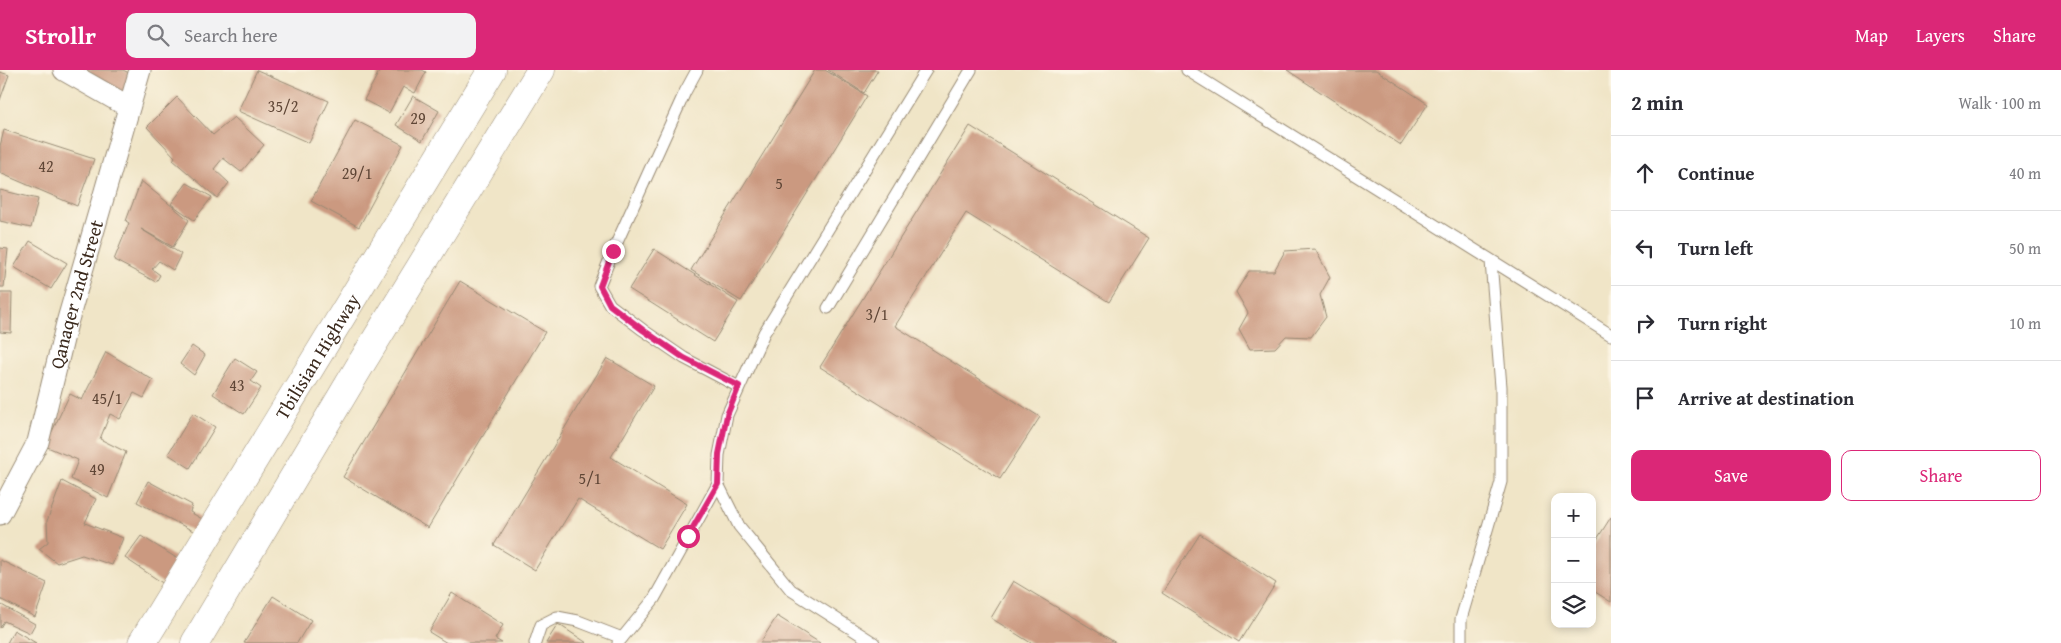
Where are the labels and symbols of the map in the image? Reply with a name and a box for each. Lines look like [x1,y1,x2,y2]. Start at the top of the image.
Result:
house number: 35/2 [268,94,298,118]
house number: 29 [410,106,426,130]
house number: 42 [38,154,54,178]
house number: 29/1 [342,161,372,185]
house number: 5 [775,171,783,195]
street label: Qanaqer 2nd Street [42,216,110,372]
route end [602,240,625,263]
street label: Tbilisian Highway [268,287,367,425]
house number: 3/1 [866,302,888,326]
house number: 43 [229,373,245,397]
house number: 45/1 [92,386,122,410]
house number: 49 [89,457,105,481]
house number: 5/1 [579,466,601,490]
route start [677,525,700,548]

